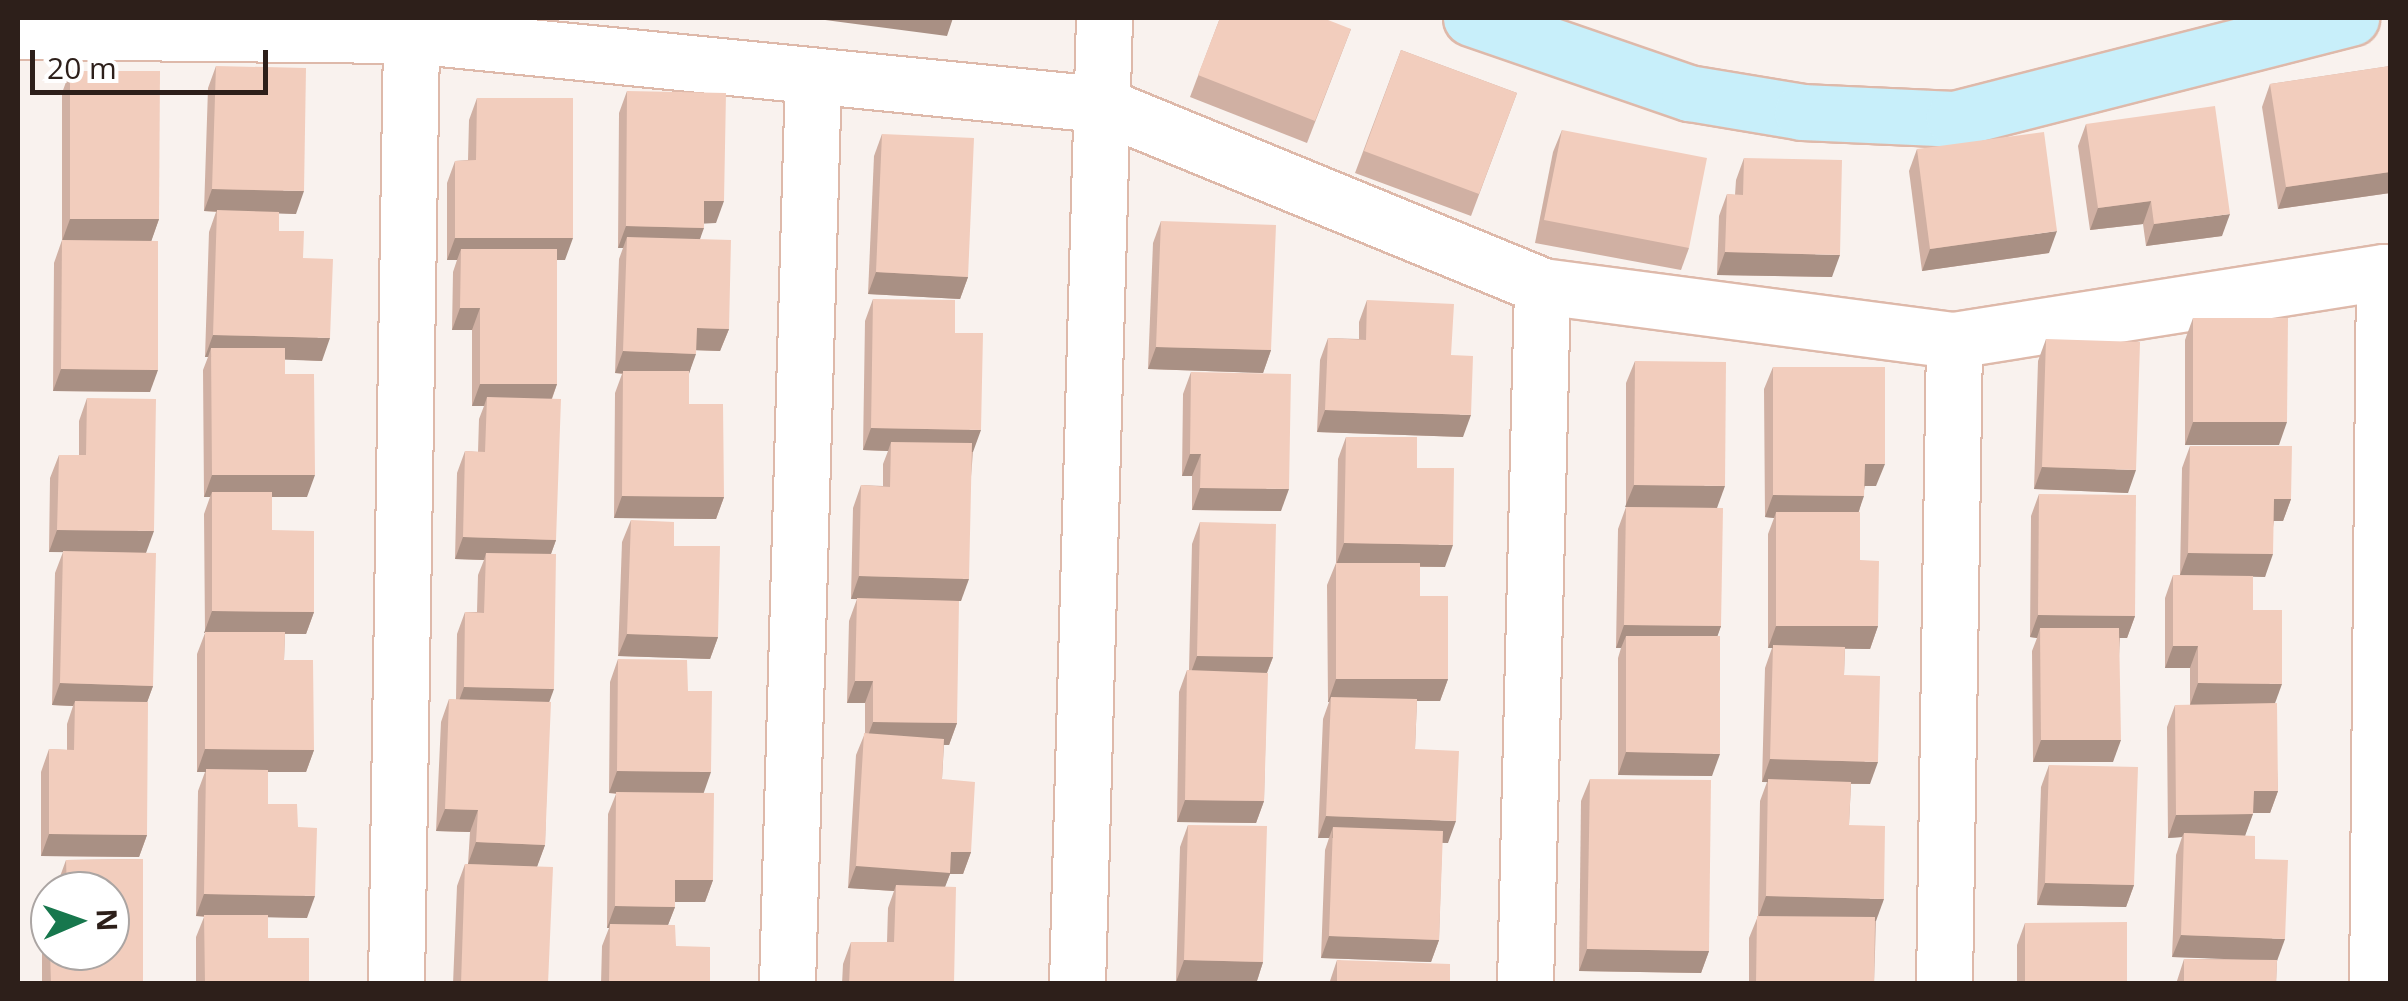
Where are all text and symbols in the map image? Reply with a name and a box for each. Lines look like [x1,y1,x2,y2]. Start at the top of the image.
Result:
scale bar [35,30,272,92]
text: 20 m [47,47,117,88]
north arrow [30,871,130,971]
text: N [89,908,127,932]

